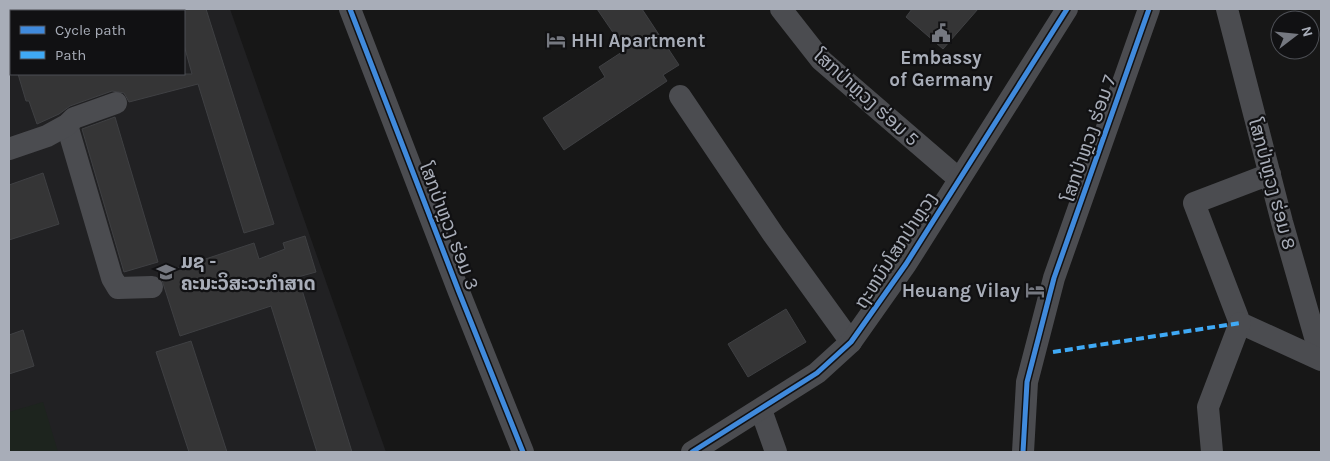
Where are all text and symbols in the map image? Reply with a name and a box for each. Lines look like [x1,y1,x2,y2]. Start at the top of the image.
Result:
legend [10,10,185,75]
north arrow [1270,10,1320,60]
text: Cycle path [55,21,126,39]
public building icon: Embassy of Germany [930,22,952,44]
text: N [1297,24,1317,39]
hotel icon: HHI Apartment [545,29,567,51]
place label: HHI Apartment [571,30,705,52]
street label: ໂສກປ່າຫຼວງ ຮ່ອມ 5 [809,44,923,151]
text: Path [55,46,86,64]
place label: Embassy of Germany [889,47,993,91]
street label: ໂສກປ່າຫຼວງ ຮ່ອມ 7 [1057,72,1121,205]
street label: ໂສກປ່າຫຼວງ ຮ່ອມ 8 [1244,115,1300,252]
street label: ໂສກປ່າຫຼວງ ຮ່ອມ 3 [414,159,483,293]
street label: ຖະຫນົນໂສກປ່າຫຼວງ [850,188,942,313]
place label: ມຊ - ຄະນະວິສະວະກຳສາດ [181,251,316,295]
school or university icon: ມຊ - ຄະນະວິສະວະກຳສາດ [155,261,177,283]
hotel icon: Heuang Vilay [1024,279,1046,301]
place label: Heuang Vilay [902,280,1020,302]

